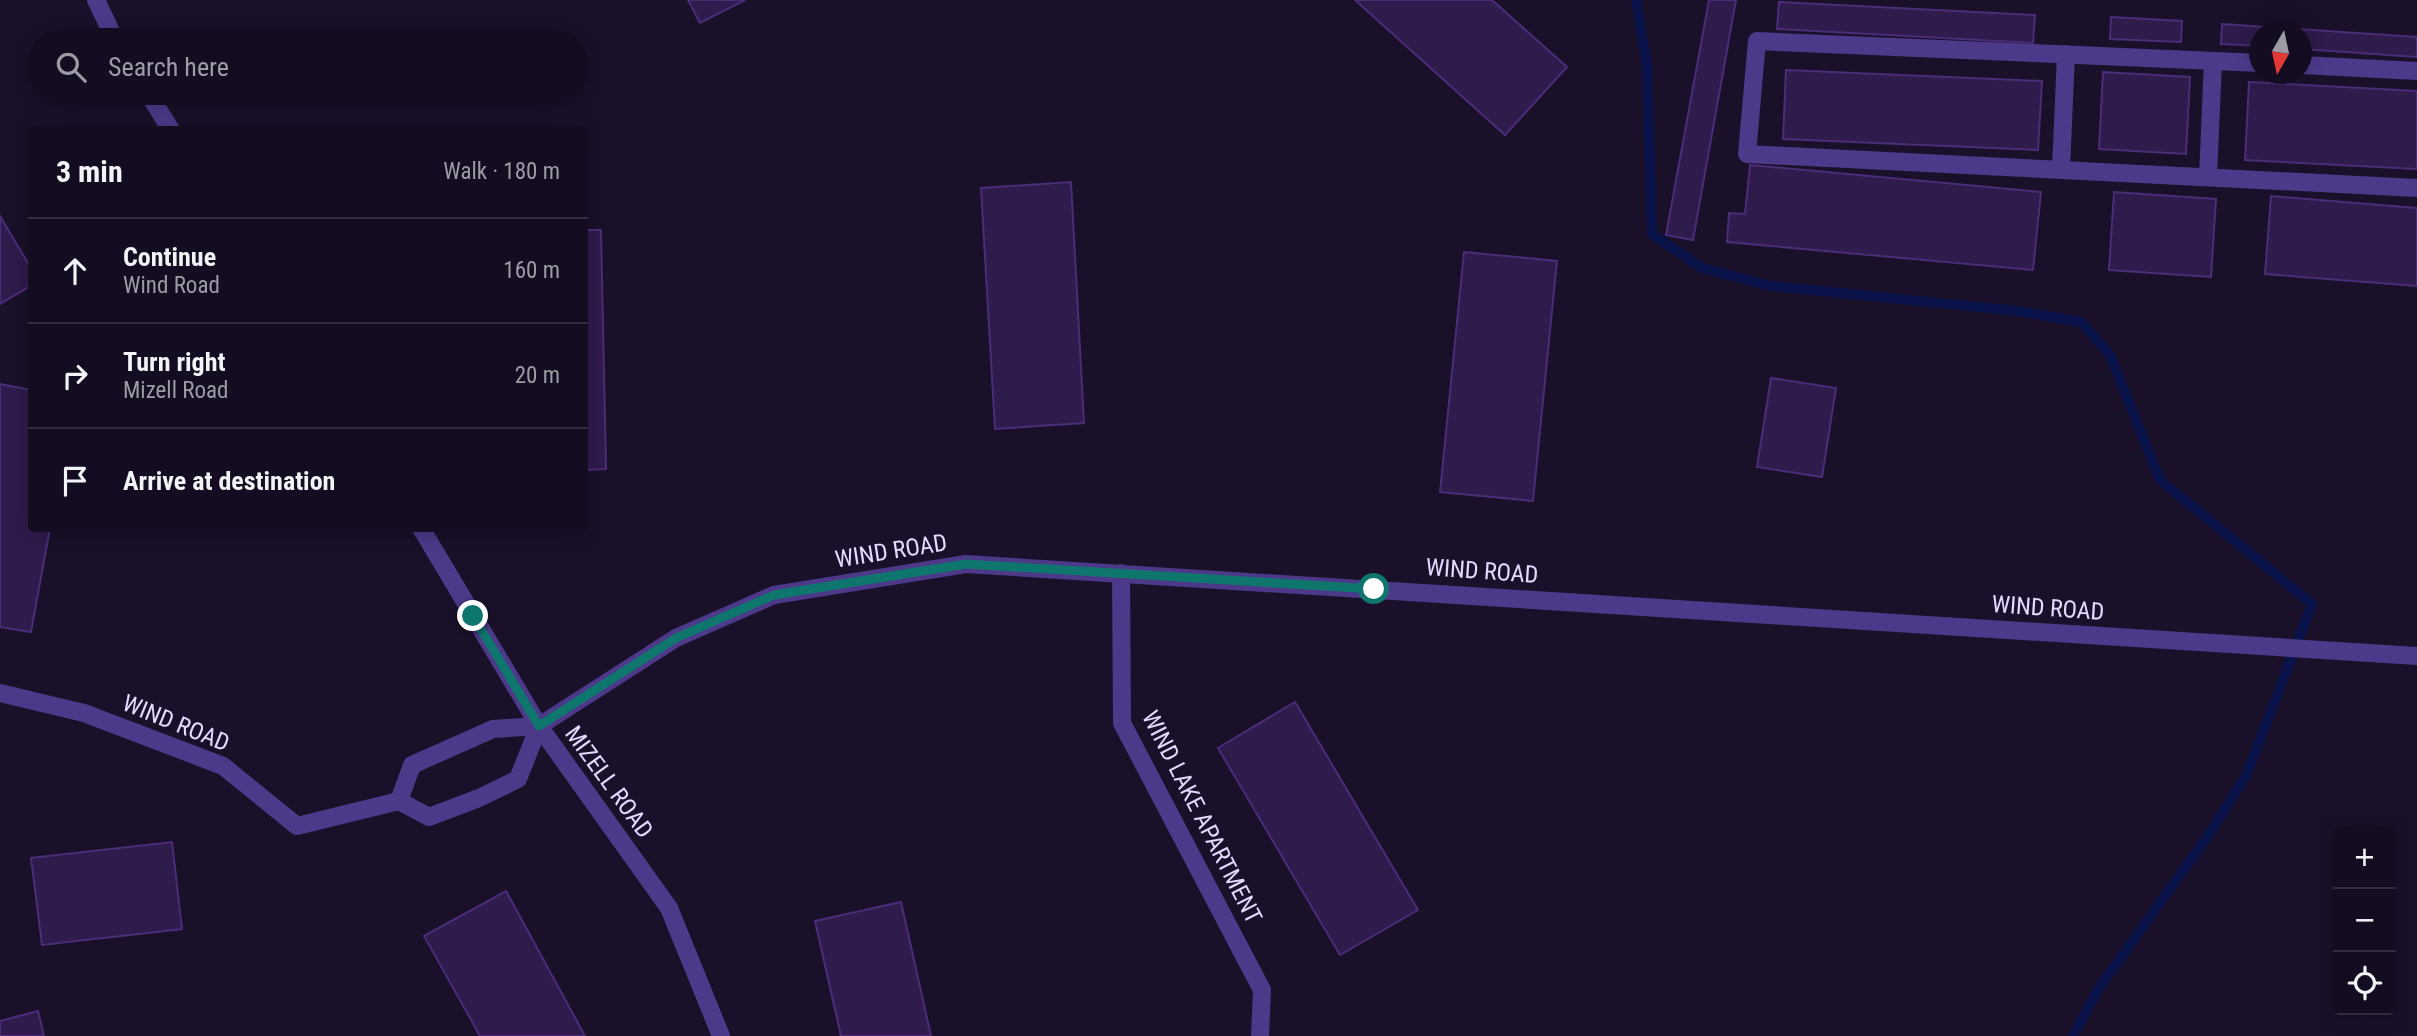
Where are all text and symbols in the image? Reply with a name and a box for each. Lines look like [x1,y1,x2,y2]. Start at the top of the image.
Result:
north arrow [2249,21,2312,84]
search box [28,28,588,105]
icon: search [52,48,90,86]
text: Search here [108,52,229,82]
text: 3 min [56,154,123,189]
text: Walk · 180 m [443,158,560,185]
text: Continue [123,242,216,272]
icon: ahead [56,252,94,290]
text: 160 m [503,257,560,284]
text: Wind Road [123,272,220,299]
text: Turn right [123,347,225,377]
icon: right [56,357,94,395]
text: 20 m [515,362,560,389]
text: Mizell Road [123,377,228,404]
icon: arrive [56,462,94,500]
text: Arrive at destination [123,466,335,496]
street label: WIND ROAD [833,528,949,574]
street label: WIND ROAD [1425,553,1539,589]
route start [1358,573,1389,604]
street label: WIND ROAD [1991,590,2105,626]
route end [457,600,488,631]
street label: WIND ROAD [118,689,234,757]
street label: WIND LAKE APARTMENT [1136,706,1268,928]
street label: MIZELL ROAD [559,721,659,843]
map controls [2333,826,2396,1015]
button: + [2333,826,2396,889]
button: − [2333,889,2396,952]
button: locate [2333,952,2396,1015]

